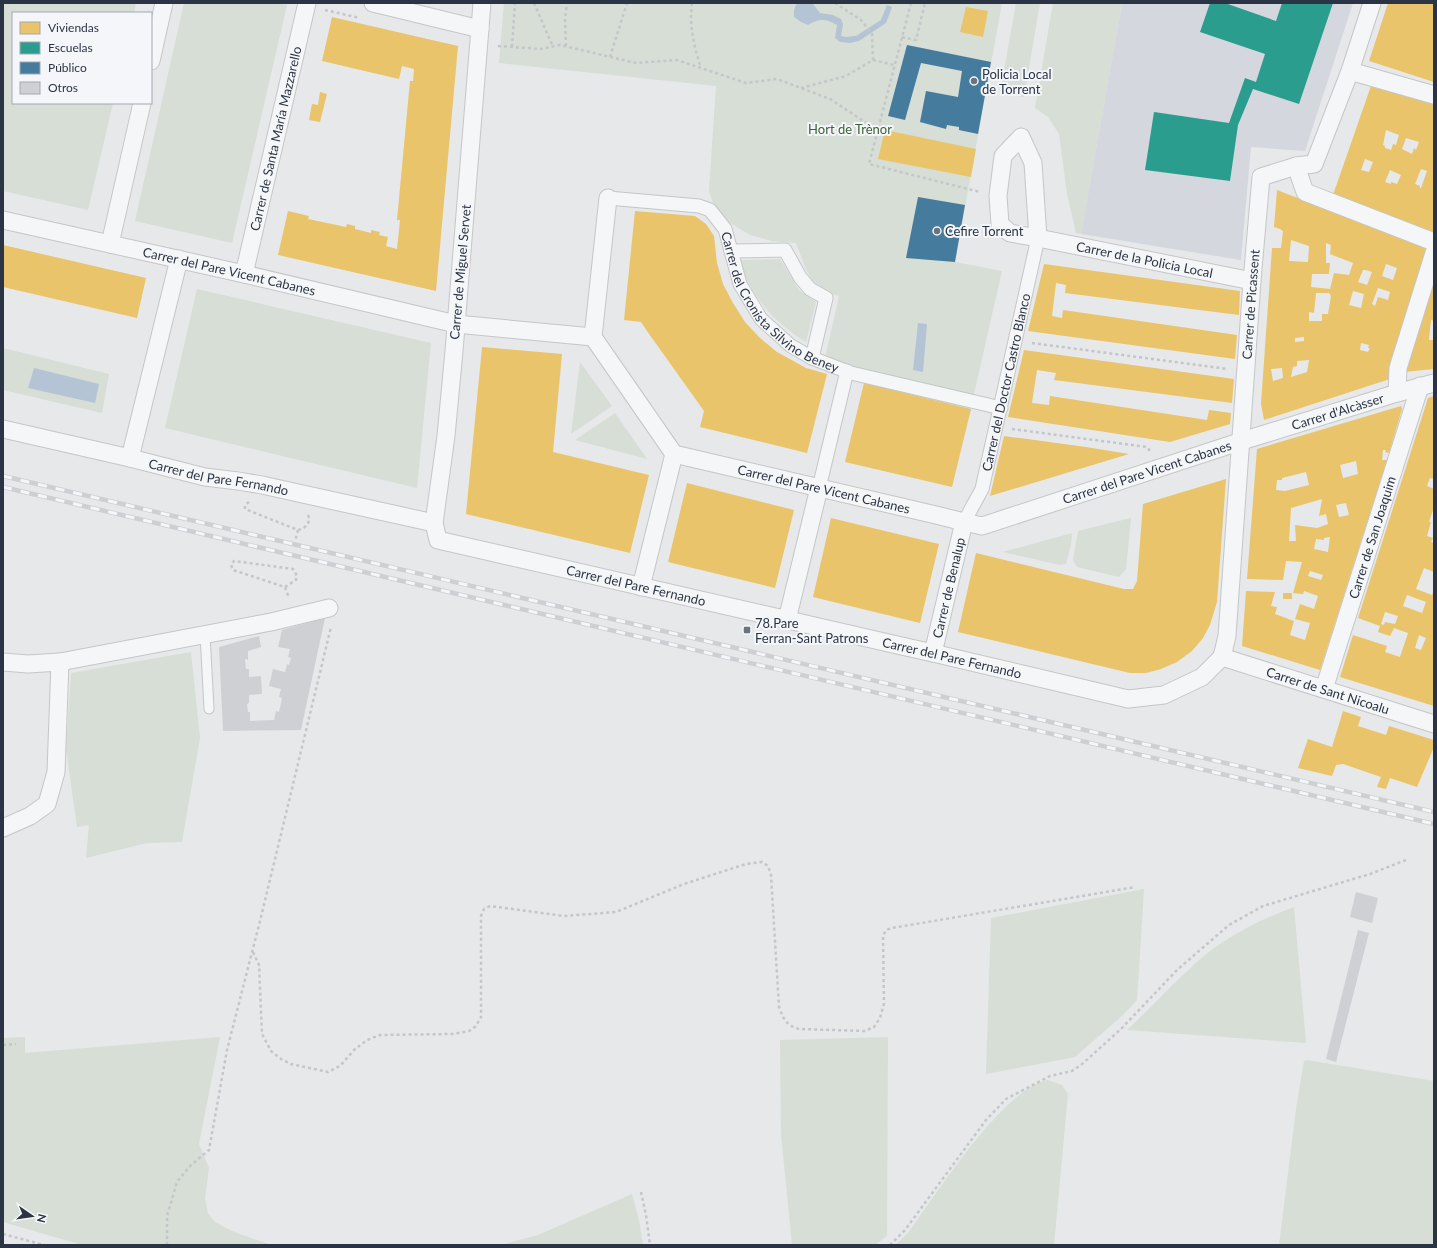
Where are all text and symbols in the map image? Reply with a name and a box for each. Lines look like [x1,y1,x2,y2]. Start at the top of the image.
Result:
legend [12,12,152,104]
text: Viviendas [48,20,99,35]
text: Escuelas [48,40,93,55]
street label: Carrer de Santa María Mazzarello [246,45,305,233]
text: Público [48,60,87,75]
place label: Policia Local de Torrent [982,66,1051,97]
marker: Policia Local de Torrent [969,76,979,86]
text: Otros [48,80,78,95]
park label: Hort de Trènor [808,121,892,137]
street label: Carrer de Miguel Servet [446,204,474,340]
place label: Cefire Torrent [945,223,1024,239]
marker: Cefire Torrent [932,226,942,236]
street label: Carrer del Cronista Silvino Beney [718,230,841,376]
street label: Carrer de la Policia Local [1075,238,1214,281]
street label: Carrer del Pare Vicent Cabanes [141,244,318,299]
street label: Carrer de Picassent [1239,249,1263,360]
street label: Carrer del Doctor Castro Blanco [978,292,1033,473]
street label: Carrer d'Alcàsser [1290,390,1386,433]
street label: Carrer del Pare Vicent Cabanes [1061,437,1234,507]
street label: Carrer del Pare Fernando [147,455,290,499]
street label: Carrer del Pare Vicent Cabanes [736,461,912,517]
street label: Carrer de San Joaquim [1345,474,1399,601]
street label: Carrer de Benalup [929,536,968,640]
street label: Carrer del Pare Fernando [565,562,707,609]
place label: 78.Pare Ferran-Sant Patrons [755,615,869,646]
marker: 78.Pare Ferran-Sant Patrons [742,625,752,635]
street label: Carrer del Pare Fernando [881,634,1023,682]
street label: Carrer de Sant Nicoalu [1264,663,1391,717]
north arrow [12,1196,52,1236]
text: N [35,1213,50,1224]

